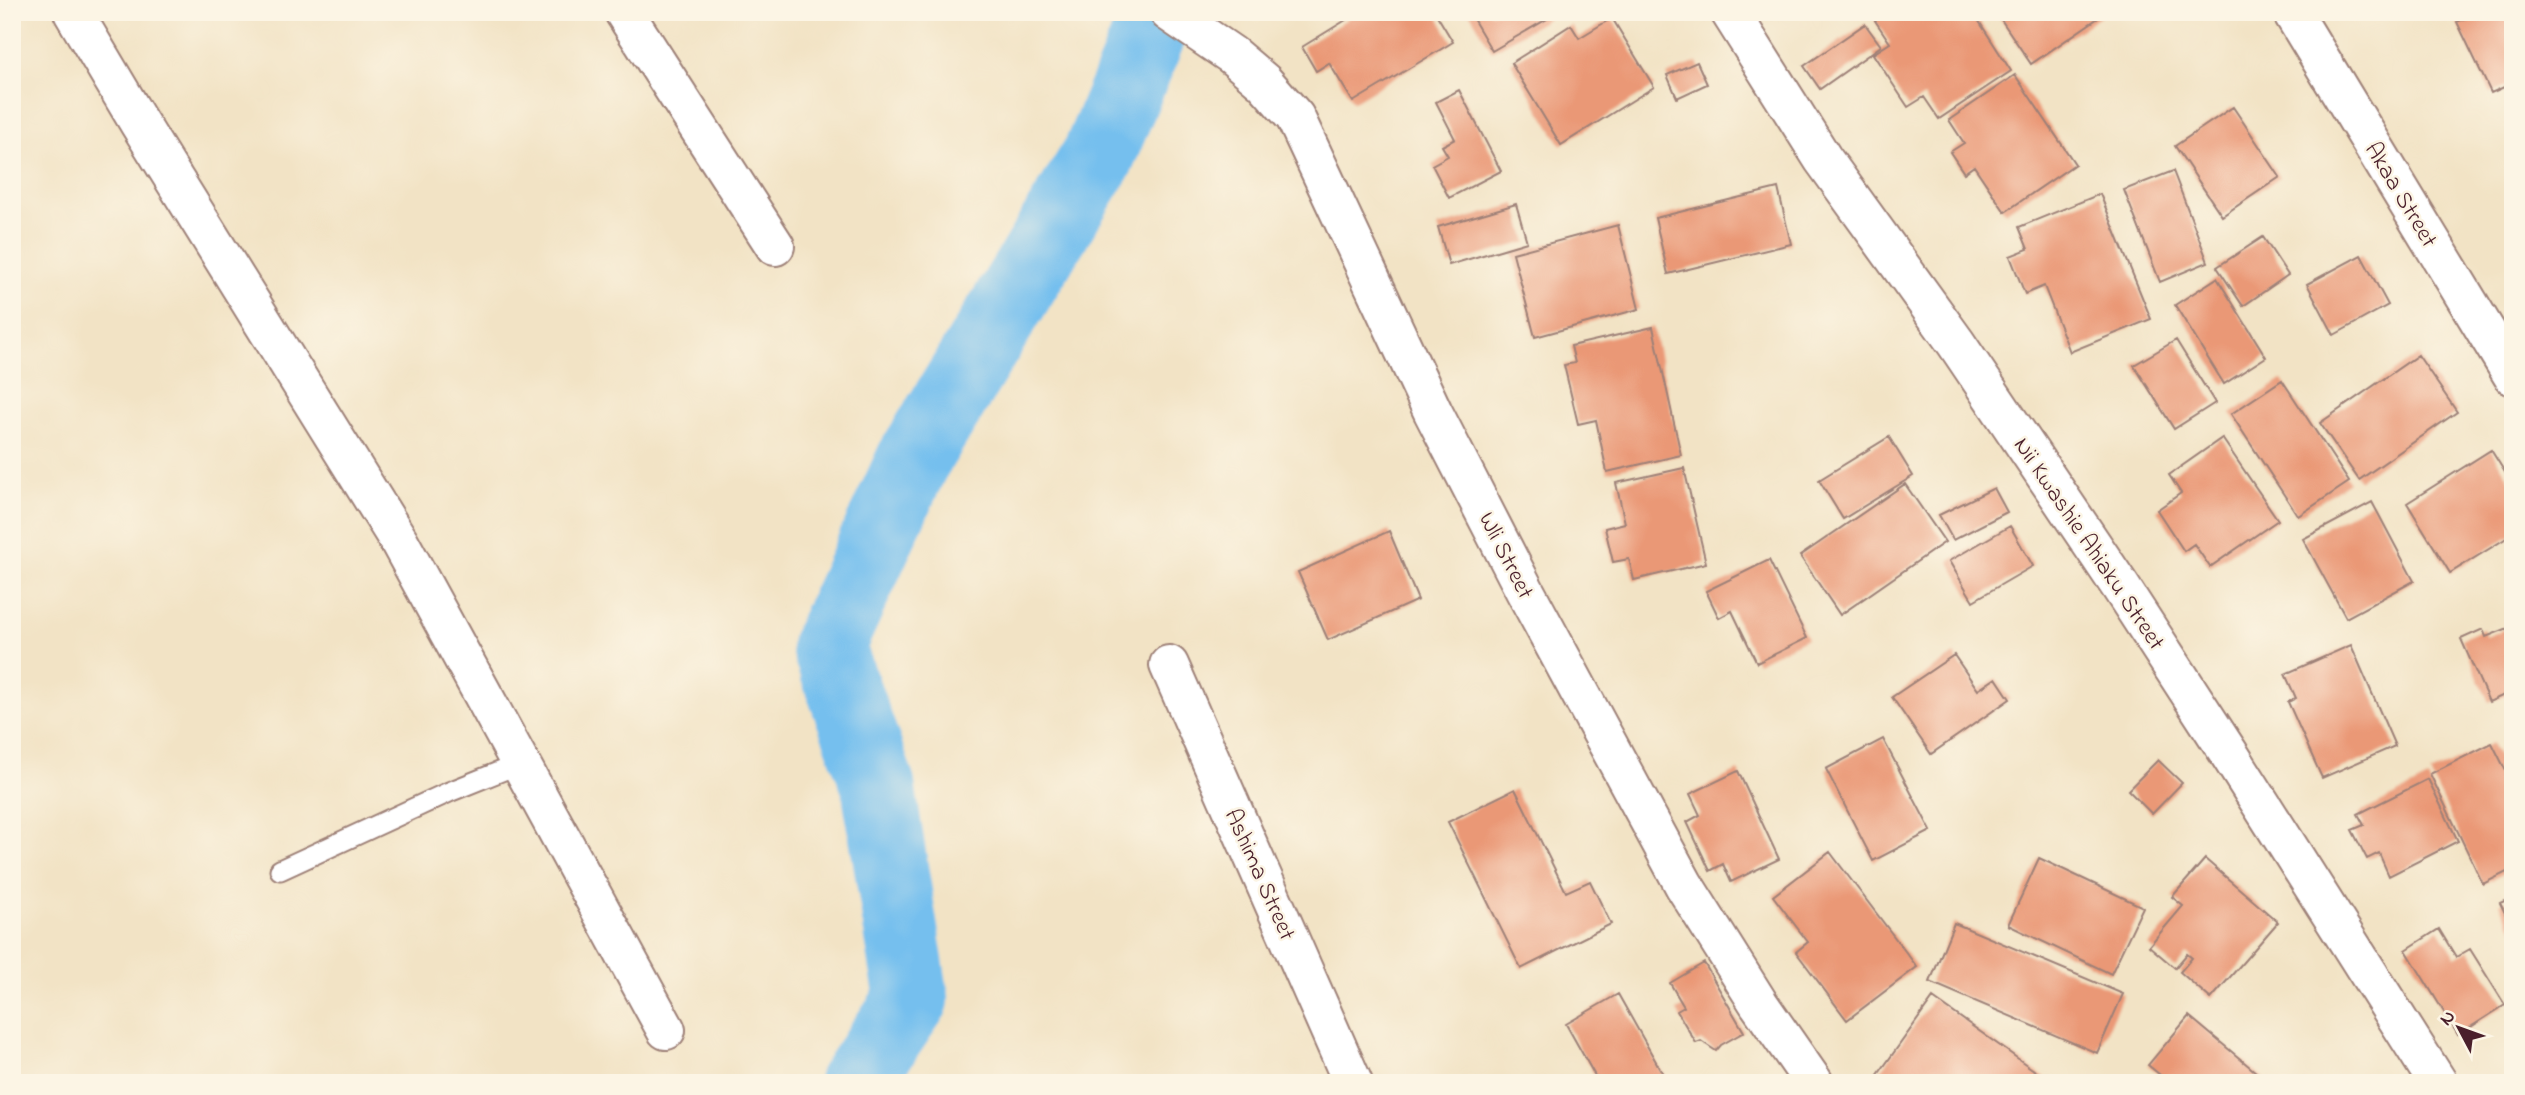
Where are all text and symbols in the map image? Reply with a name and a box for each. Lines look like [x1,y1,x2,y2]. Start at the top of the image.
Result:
street label: Akaa Street [2355,136,2445,255]
street label: Nii Kwashie Ahiaku Street [2004,431,2172,658]
street label: Wli Street [1468,507,1542,606]
street label: Ashima Street [1214,804,1303,946]
north arrow [2424,993,2494,1064]
text: N [2434,1005,2463,1032]

